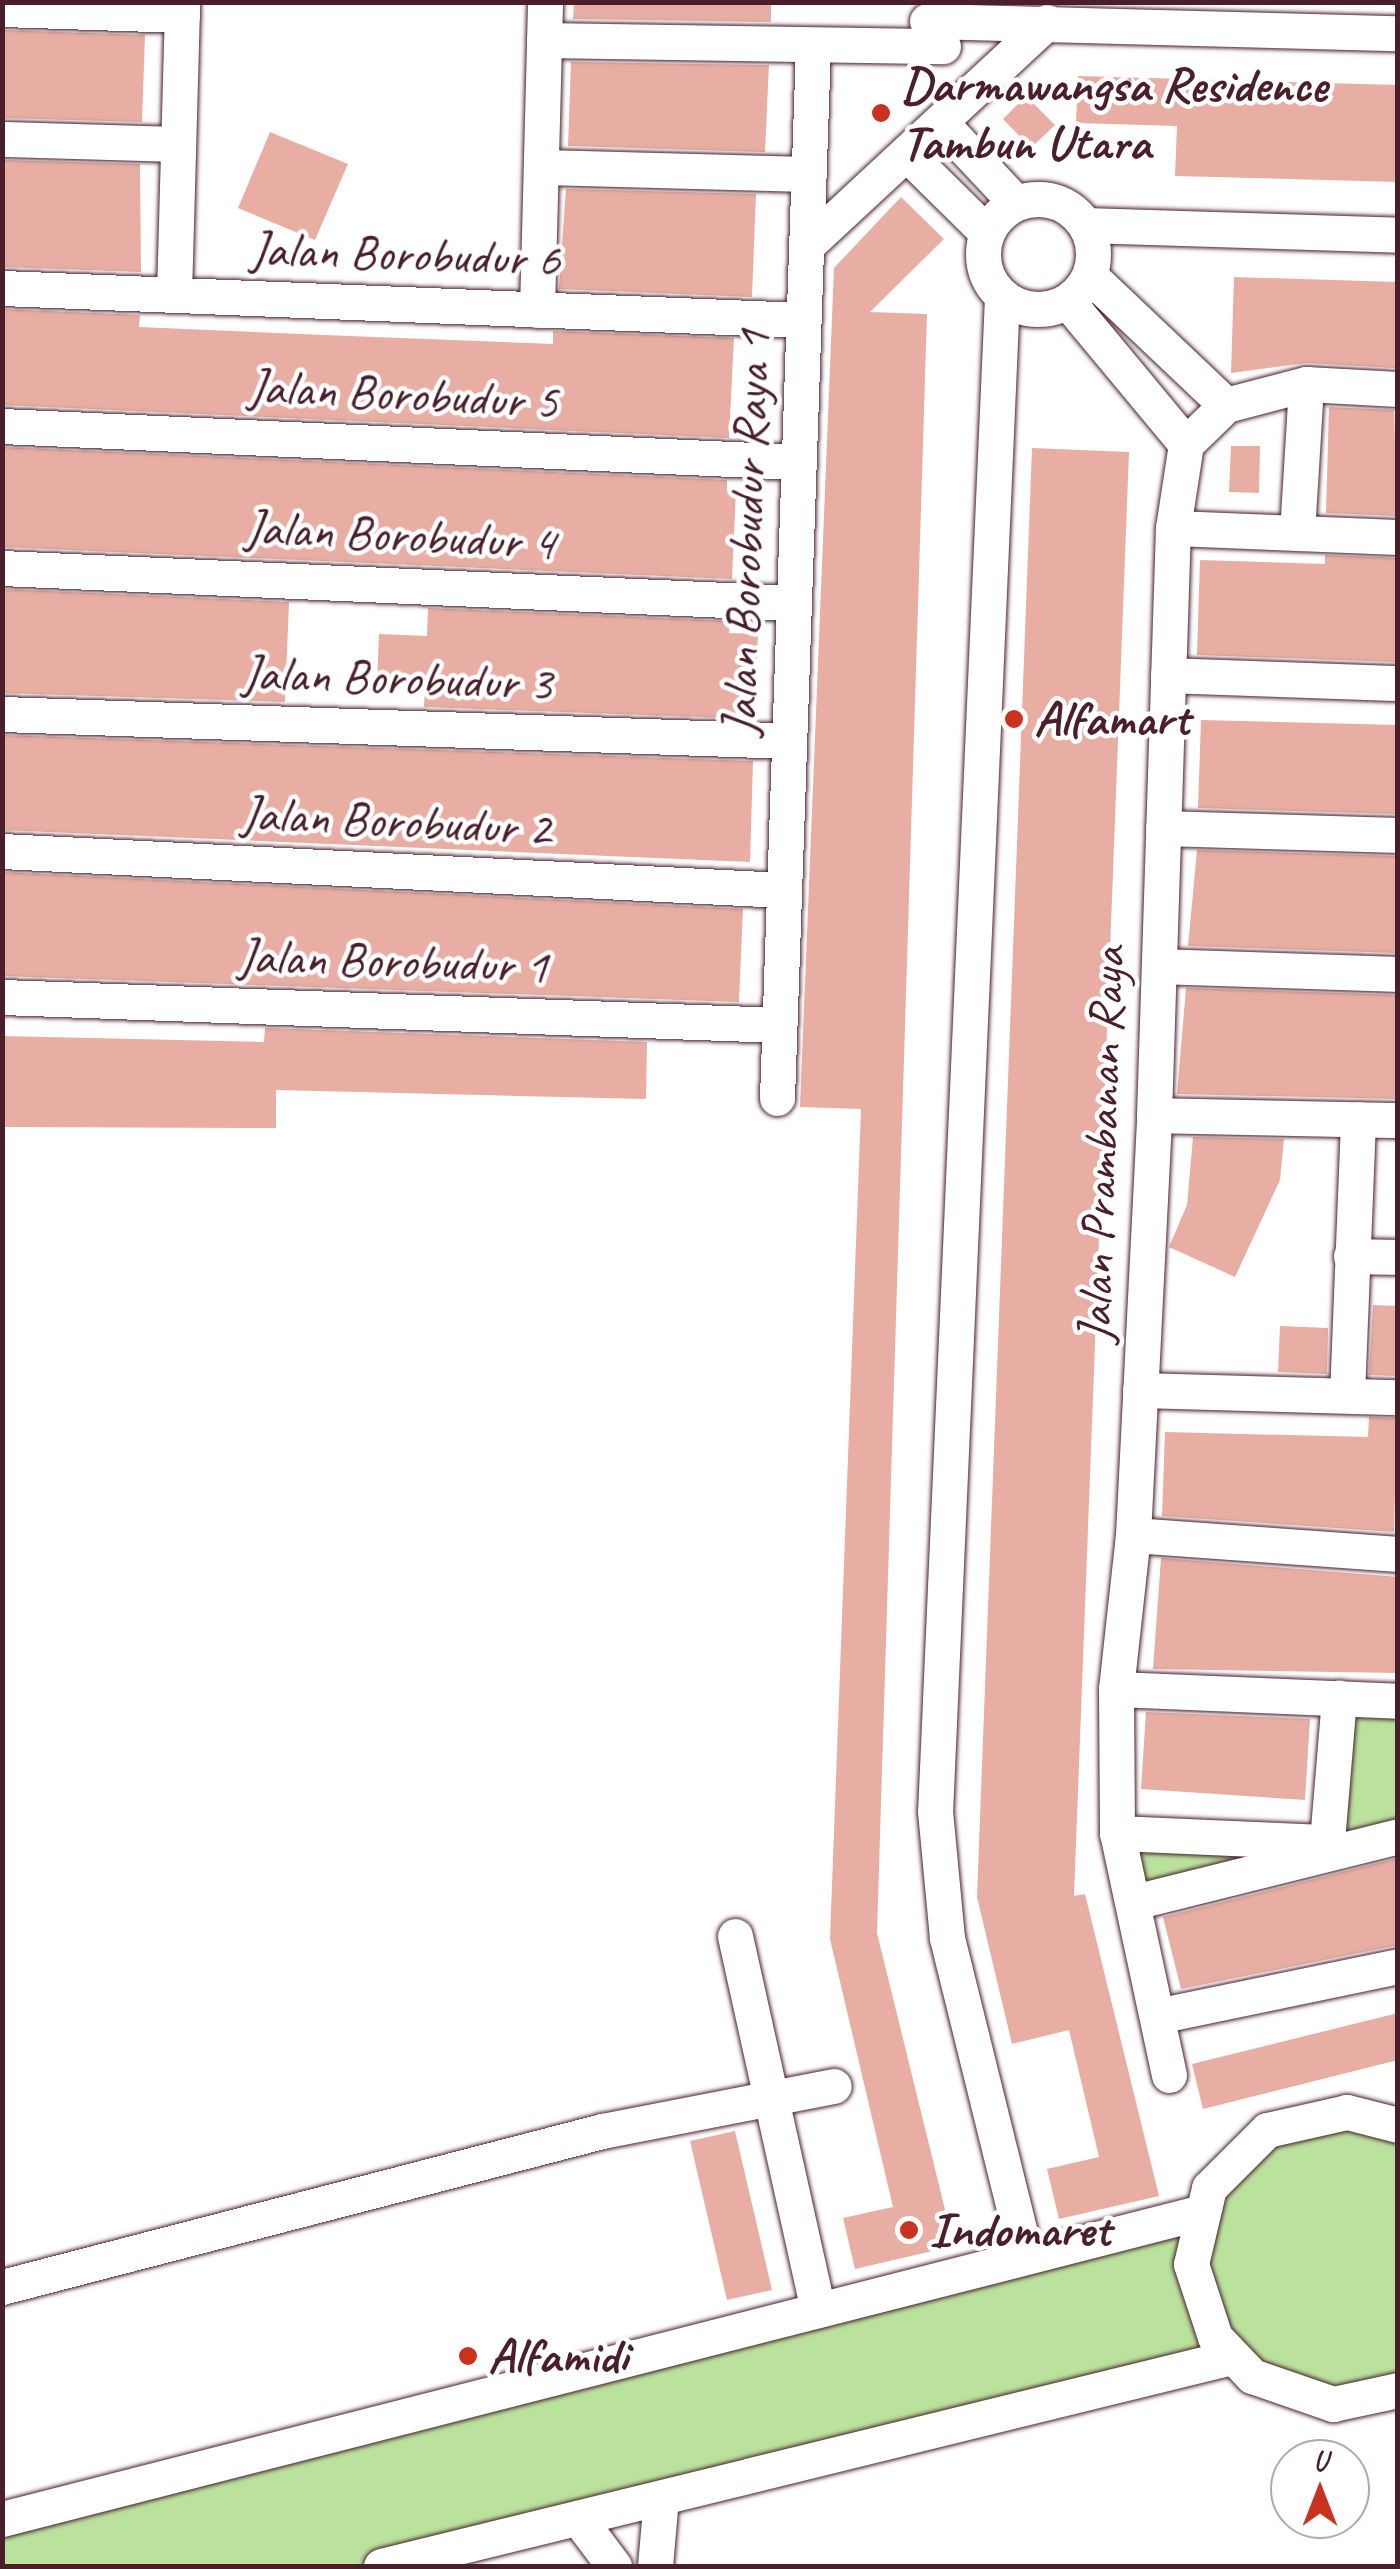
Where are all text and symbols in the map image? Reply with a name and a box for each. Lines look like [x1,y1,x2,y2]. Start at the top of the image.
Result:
place label: Darmawangsa Residence Tambun Utara [901,54,1327,172]
marker: Darmawangsa Residence Tambun Utara [870,102,892,124]
street label: Jalan Borobudur 6 [249,219,561,289]
street label: Jalan Borobudur Raya 1 [709,329,783,737]
street label: Jalan Borobudur 5 [247,356,559,432]
street label: Jalan Borobudur 4 [244,497,556,573]
street label: Jalan Borobudur 3 [241,643,553,713]
place label: Alfamart [1034,689,1189,749]
marker: Alfamart [1003,708,1025,730]
street label: Jalan Borobudur 2 [240,783,552,859]
street label: Jalan Borobudur 1 [237,926,549,996]
street label: Jalan Prambanan Raya [1064,946,1138,1344]
place label: Indomaret [929,2200,1110,2260]
marker: Indomaret [898,2219,920,2241]
place label: Alfamidi [488,2326,628,2386]
marker: Alfamidi [457,2345,479,2367]
north arrow [1270,2439,1370,2539]
text: U [1313,2443,1327,2478]

